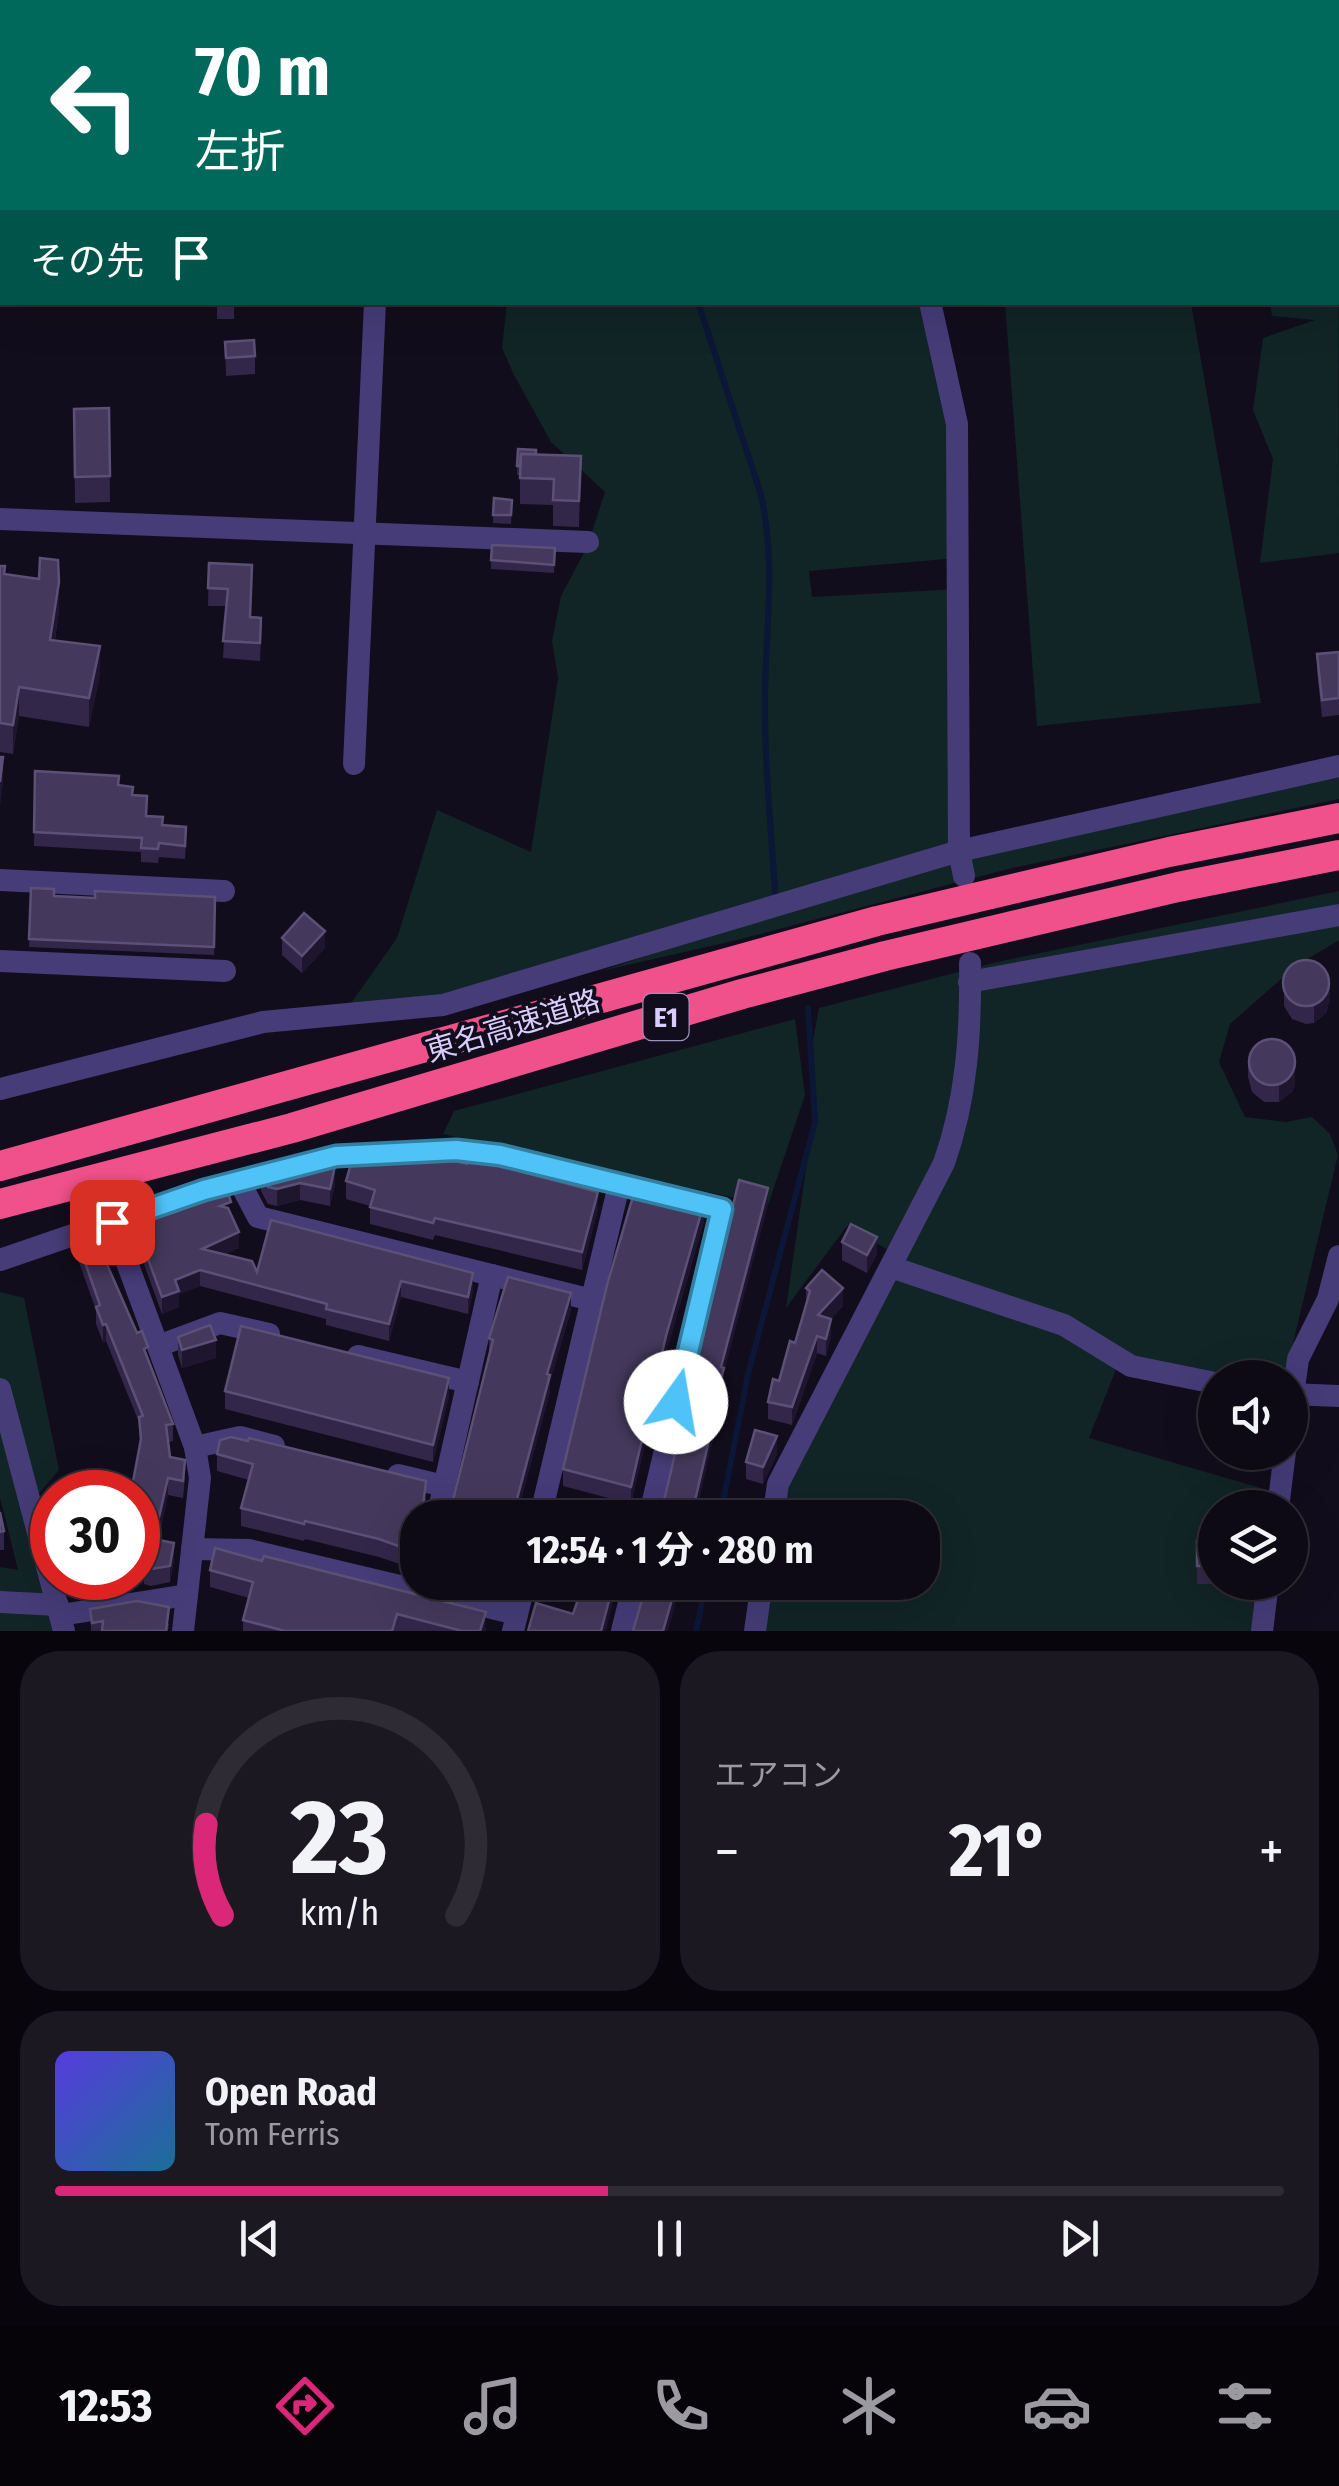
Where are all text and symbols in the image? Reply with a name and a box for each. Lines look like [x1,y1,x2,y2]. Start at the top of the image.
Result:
text: 70 m [195,30,330,114]
icon: left [30,40,160,170]
text: 左折 [195,125,285,179]
icon: arrive [164,230,219,285]
text: その先 [30,238,144,284]
street label: 東名高速道路 [422,982,604,1070]
road number: E1 [644,994,688,1040]
pin [70,1180,155,1265]
icon: arrive [85,1195,140,1250]
position arrow [624,1350,728,1454]
map controls [1198,1360,1308,1600]
button: sound [1198,1360,1308,1470]
speed limit sign: 30 [30,1470,160,1600]
button: layers [1198,1490,1308,1600]
text: 12:54 · 1 分 · 280 m [526,1527,814,1573]
text: エアコン [715,1756,843,1794]
text: 23 [290,1776,388,1901]
text: 21° [949,1806,1049,1896]
text: − [715,1819,739,1885]
text: + [1259,1819,1284,1885]
text: km/h [300,1892,380,1934]
text: Open Road [205,2069,377,2115]
text: Tom Ferris [205,2115,340,2153]
icon: previous [232,2211,287,2266]
icon: pause [642,2211,697,2266]
icon: next [1052,2211,1107,2266]
icon: directions [270,2371,340,2441]
icon: music [458,2371,528,2441]
icon: phone [646,2371,716,2441]
icon: climate [834,2371,904,2441]
icon: car [1022,2371,1092,2441]
icon: filters [1210,2371,1280,2441]
text: 12:53 [59,2379,152,2433]

